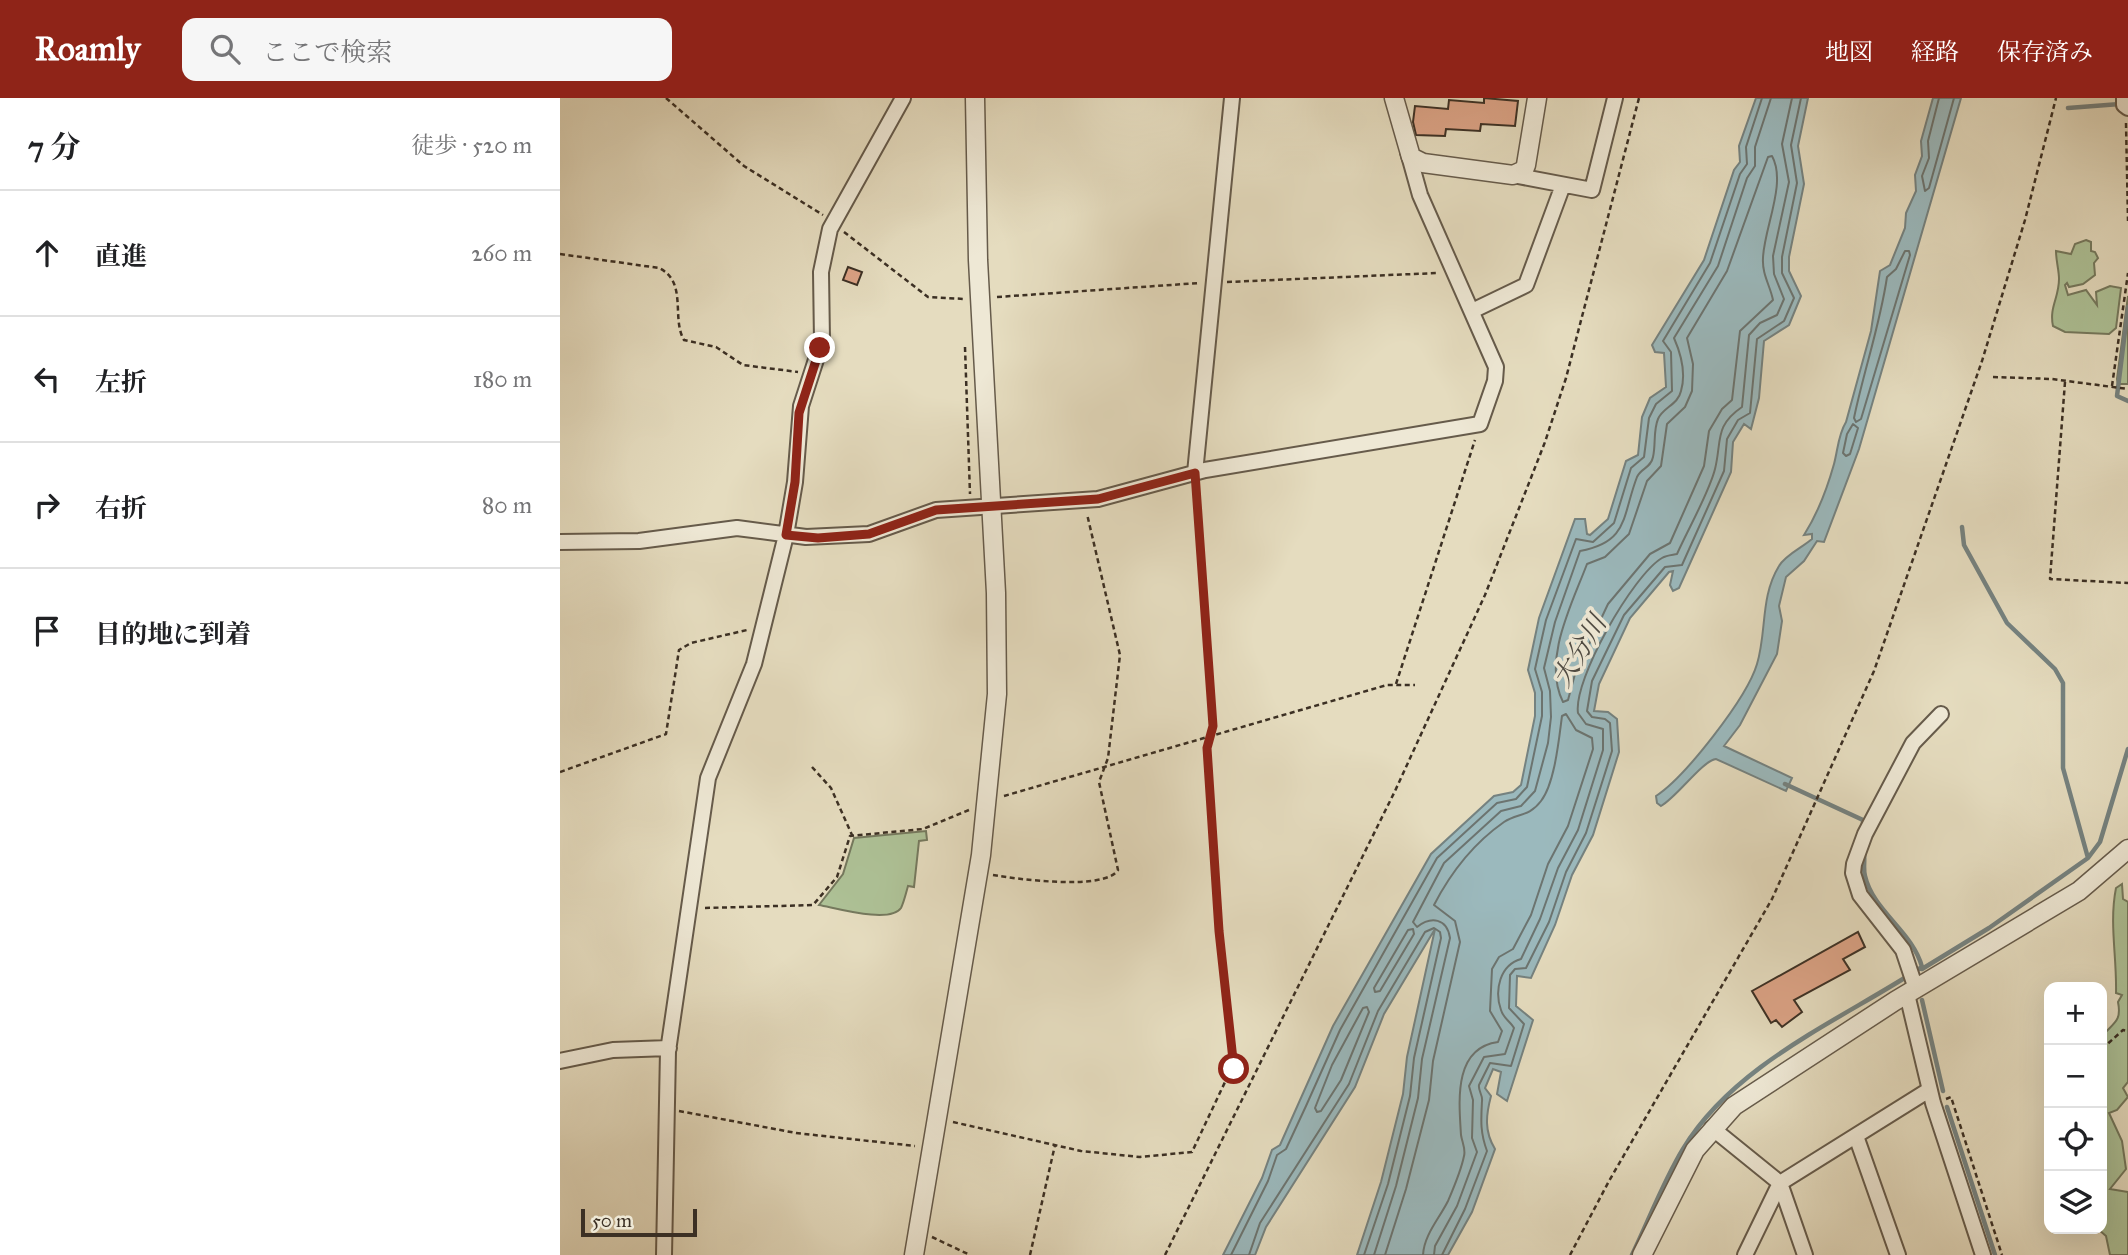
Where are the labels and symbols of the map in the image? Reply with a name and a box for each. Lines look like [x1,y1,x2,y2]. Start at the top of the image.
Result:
route end [804,332,835,363]
water label: 大分川 [1545,607,1614,693]
route start [1218,1053,1249,1084]
scale bar [581,1206,696,1238]

